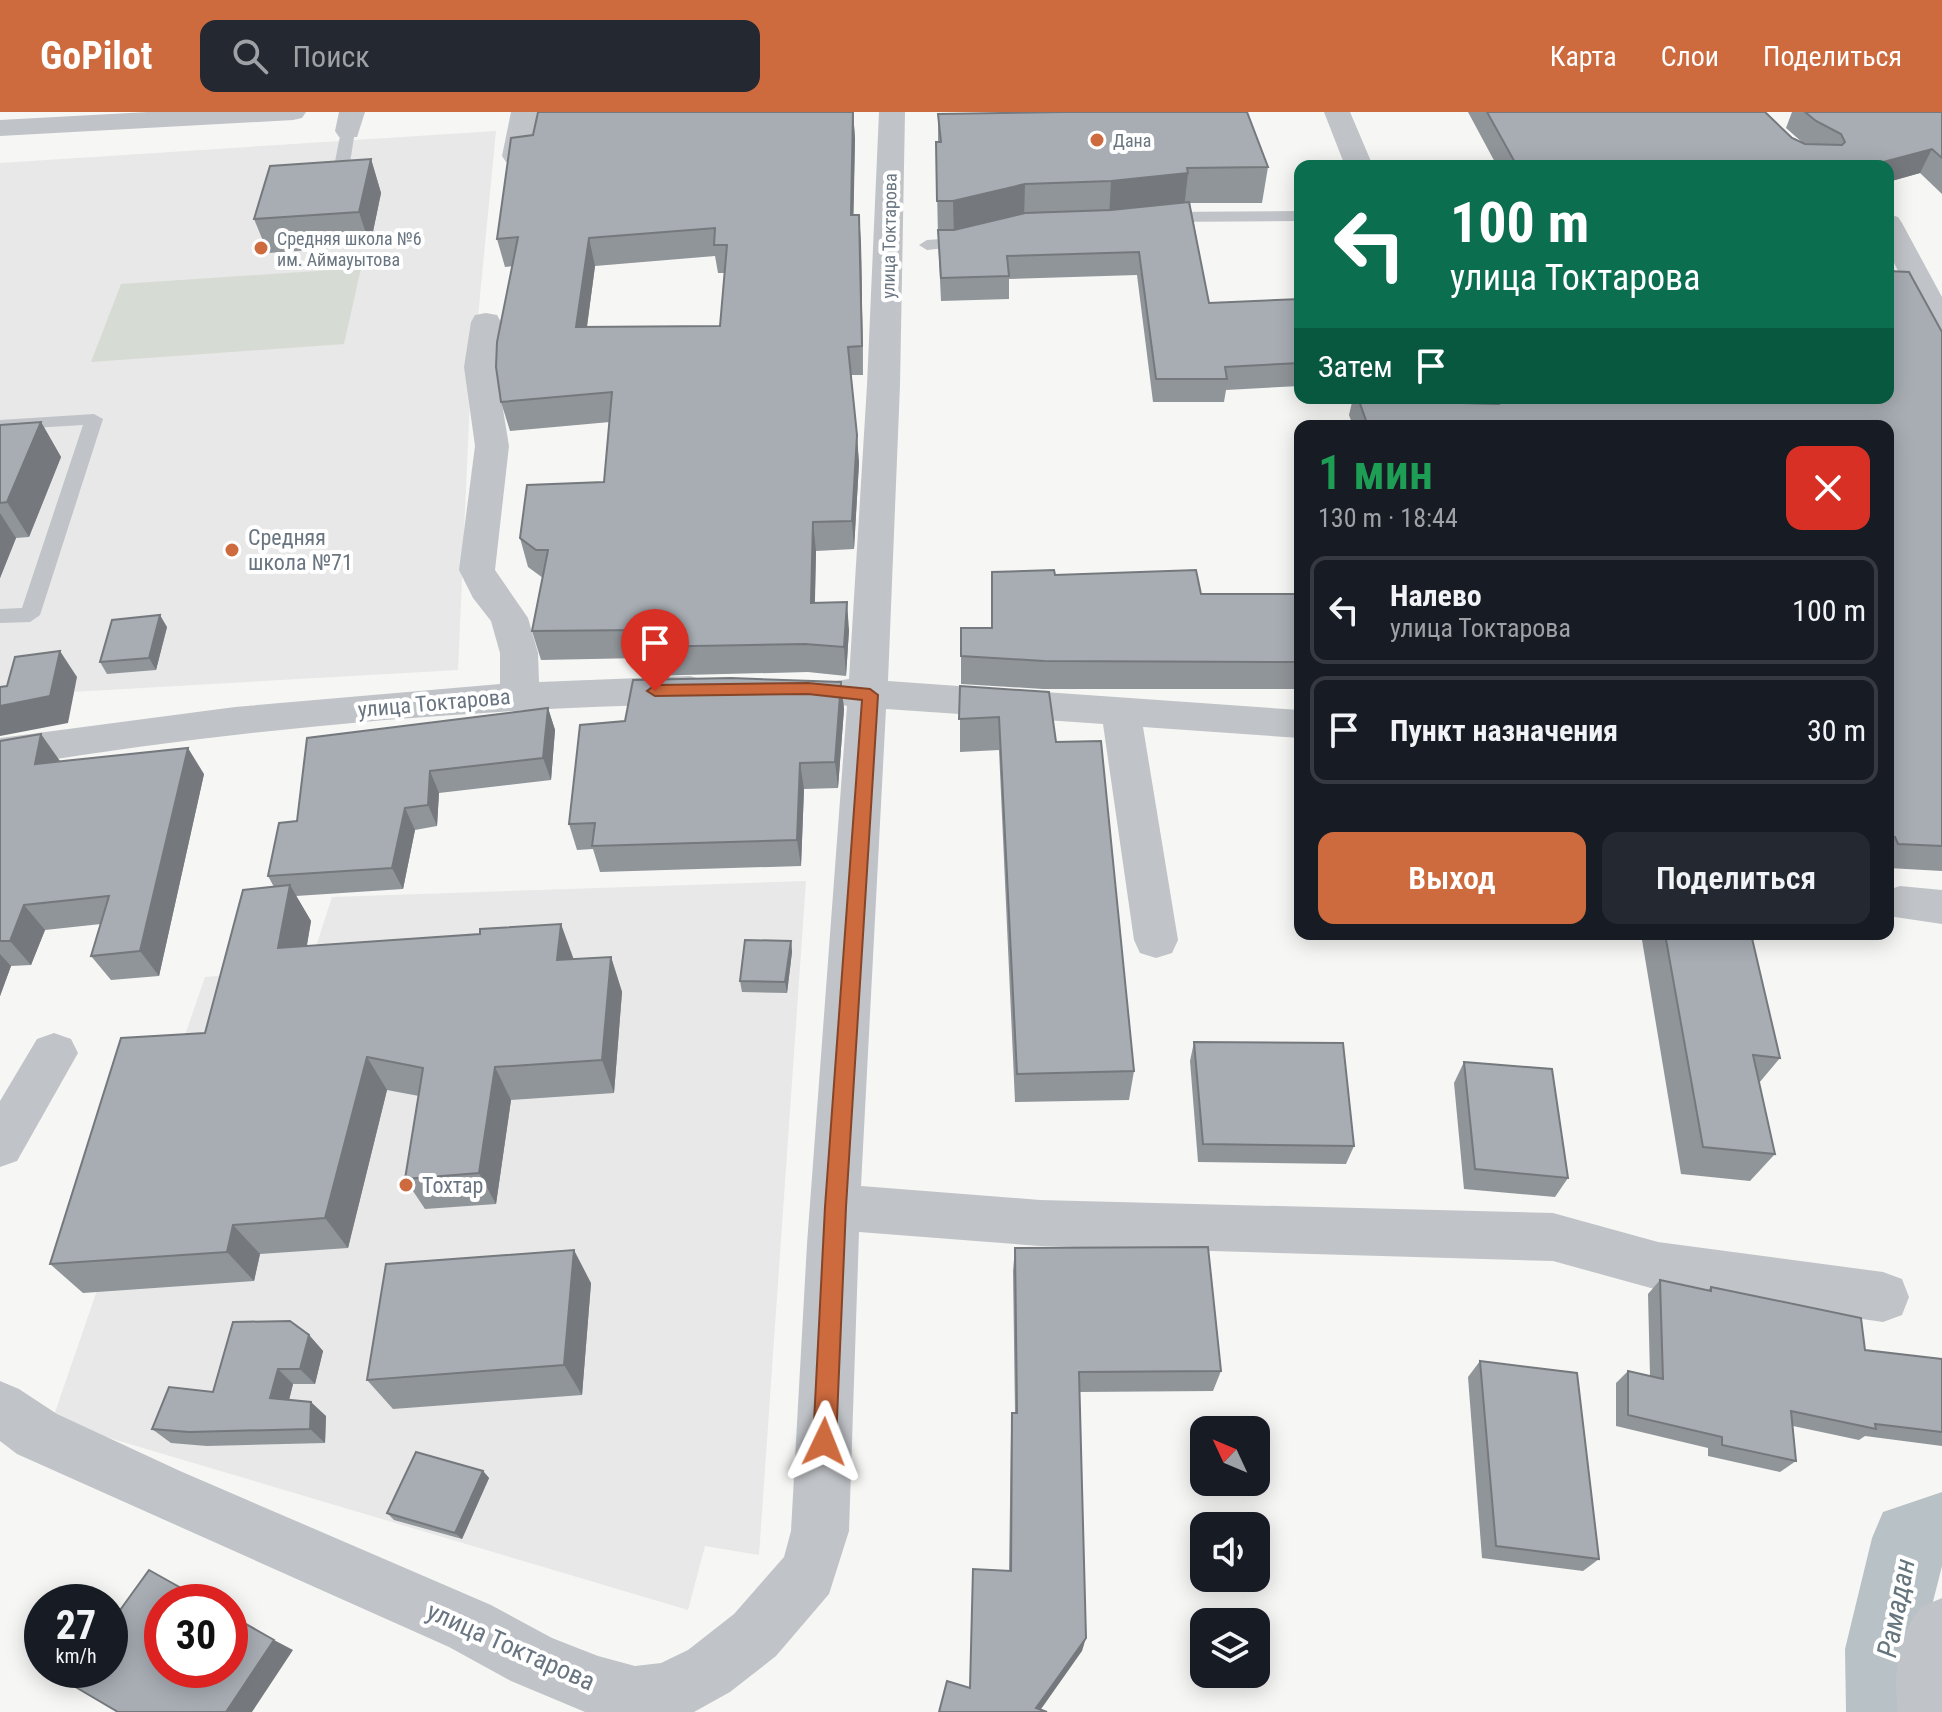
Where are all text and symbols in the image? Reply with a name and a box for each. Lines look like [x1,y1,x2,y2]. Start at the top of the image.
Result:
search box [200,20,760,92]
text: GoPilot [40,34,152,78]
icon: search [228,34,272,78]
text: Поиск [292,39,370,74]
text: Карта [1550,40,1617,73]
text: Слои [1661,40,1719,73]
text: Поделиться [1763,40,1902,73]
place label: Дана [1113,130,1151,151]
marker: Дана [1088,131,1106,149]
street label: улица Токтарова [877,173,901,299]
text: 100 m [1450,190,1589,256]
icon: left [1318,192,1422,296]
place label: Средняя школа №6 им. Аймауытова [277,228,422,270]
marker: Средняя школа №6 им. Аймауытова [252,239,270,257]
text: улица Токтарова [1450,257,1701,299]
icon: arrive [1409,344,1453,388]
text: Затем [1318,349,1393,384]
text: 1 мин [1318,444,1433,501]
button: close [1786,446,1870,530]
text: 130 m · 18:44 [1318,503,1458,533]
place label: Средняя школа №71 [248,525,353,575]
marker: Средняя школа №71 [223,541,241,559]
text: Налево [1390,578,1482,613]
icon: left [1322,588,1366,632]
text: 100 m [1792,593,1866,628]
pin [621,609,689,691]
text: улица Токтарова [1390,613,1571,643]
icon: arrive [633,621,677,665]
street label: улица Токтарова [357,684,511,722]
icon: arrive [1322,708,1366,752]
text: Пункт назначения [1390,713,1618,748]
text: 30 m [1807,713,1866,748]
button: Выход [1318,832,1586,924]
button: Поделиться [1602,832,1870,924]
place label: Тохтар [422,1173,483,1198]
marker: Тохтар [397,1176,415,1194]
position arrow [782,1400,866,1484]
north arrow [1190,1416,1270,1496]
map controls [1190,1416,1270,1688]
button: sound [1190,1512,1270,1592]
water label: Рамадан [1870,1556,1922,1660]
speed limit sign: 30 [144,1584,248,1688]
street label: улица Токтарова [422,1596,600,1696]
text: 27 [56,1602,96,1649]
button: layers [1190,1608,1270,1688]
text: km/h [55,1644,97,1668]

